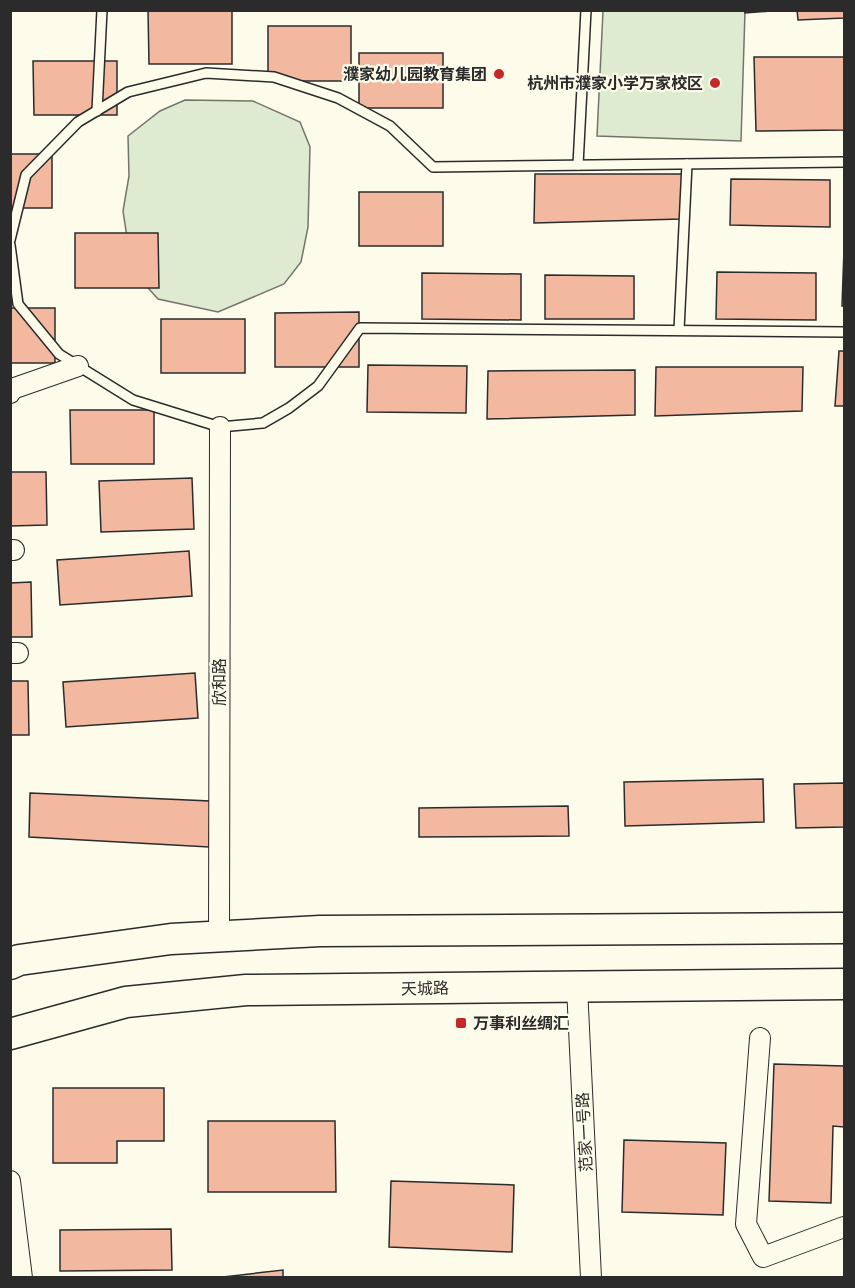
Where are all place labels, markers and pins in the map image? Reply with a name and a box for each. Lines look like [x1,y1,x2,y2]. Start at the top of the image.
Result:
place label: 濮家幼儿园教育集团 [343,65,487,83]
marker: 濮家幼儿园教育集团 [492,67,506,81]
place label: 杭州市濮家小学万家校区 [527,74,703,92]
marker: 杭州市濮家小学万家校区 [708,76,722,90]
place label: 万事利丝绸汇 [473,1015,569,1032]
marker: 万事利丝绸汇 [454,1016,468,1030]

